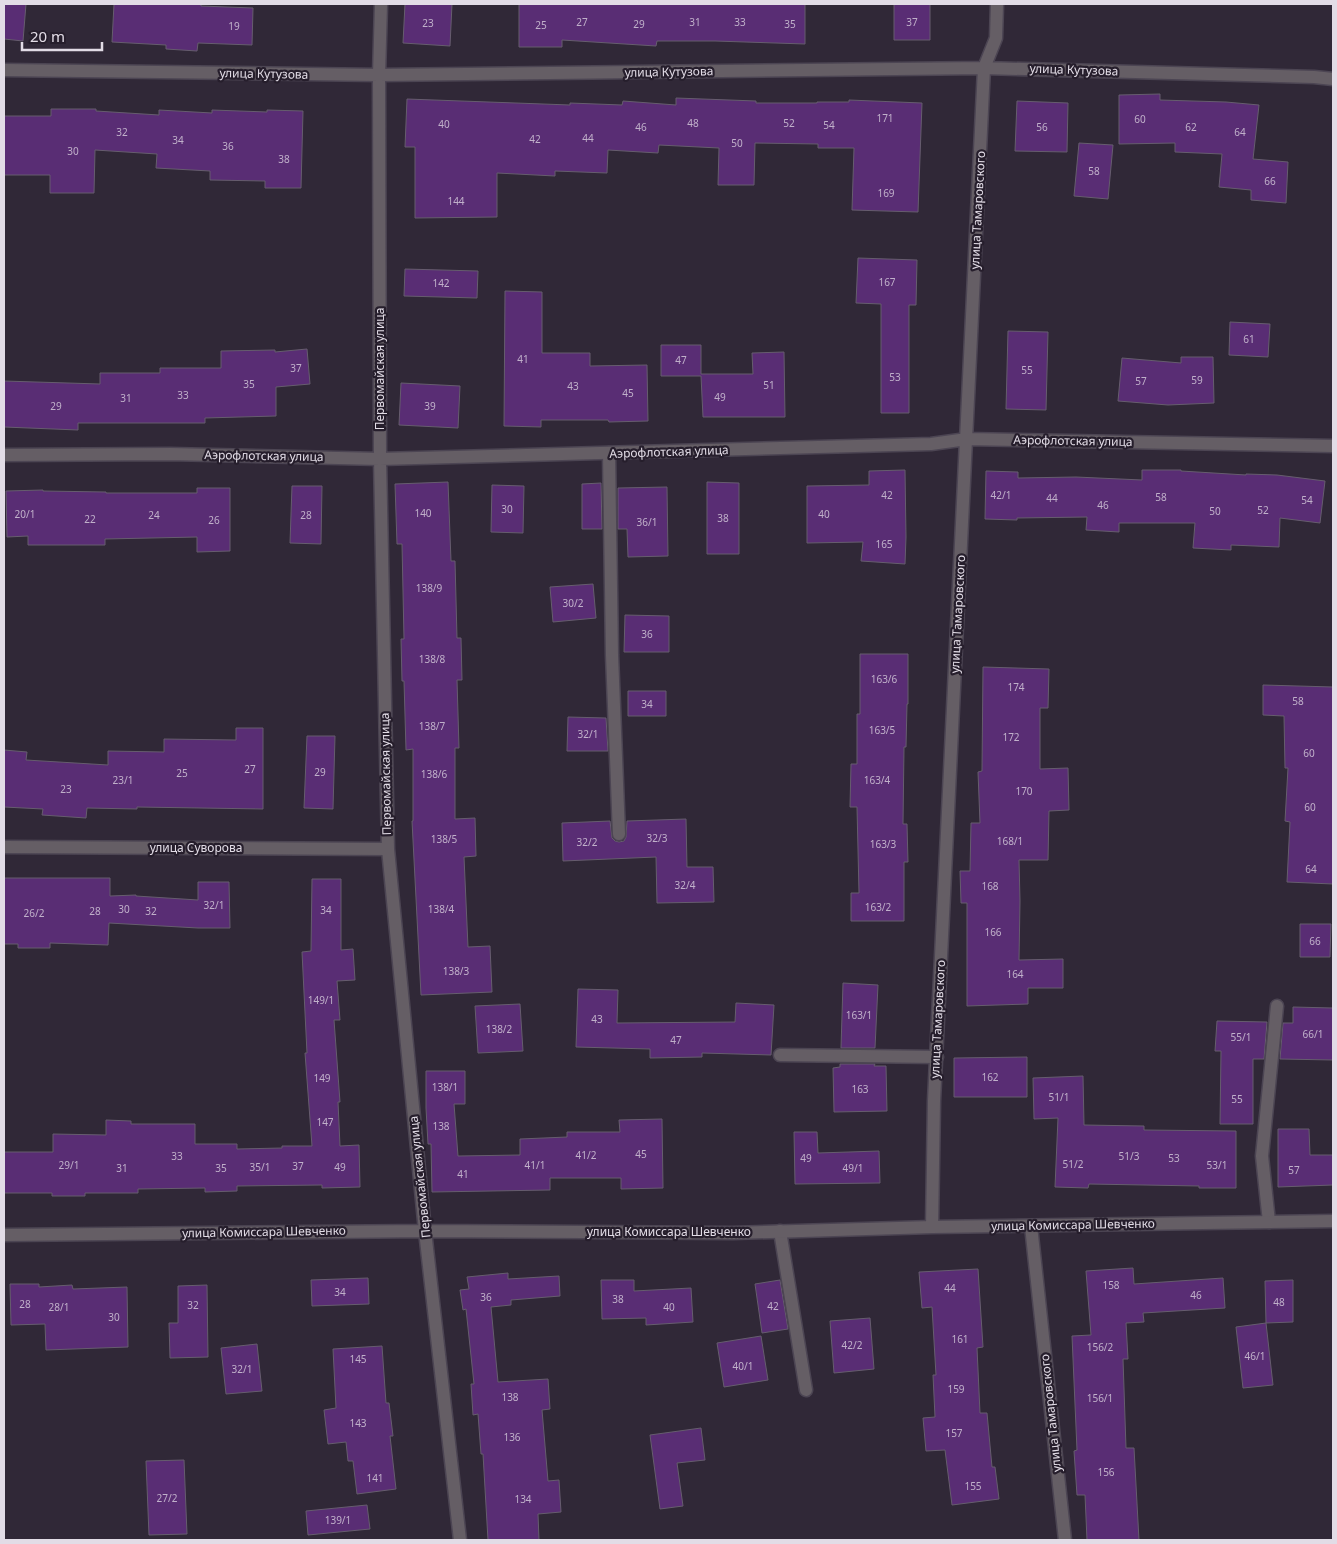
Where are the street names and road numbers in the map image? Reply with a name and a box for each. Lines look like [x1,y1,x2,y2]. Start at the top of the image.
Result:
street label: улица Кутузова [1029,59,1119,80]
street label: улица Кутузова [624,62,714,81]
street label: улица Кутузова [219,64,309,83]
street label: улица Тамаровского [966,150,989,270]
street label: Первомайская улица [371,308,388,430]
street label: Аэрофлотская улица [1013,431,1133,450]
street label: Аэрофлотская улица [609,441,729,462]
street label: Аэрофлотская улица [204,446,324,465]
street label: улица Тамаровского [946,554,969,674]
street label: Первомайская улица [376,713,395,836]
street label: улица Суворова [150,839,242,856]
street label: улица Тамаровского [926,959,949,1079]
street label: Первомайская улица [405,1115,434,1239]
street label: улица Комиссара Шевченко [991,1215,1155,1234]
street label: улица Комиссара Шевченко [182,1222,346,1241]
street label: улица Комиссара Шевченко [587,1223,751,1240]
street label: улица Тамаровского [1036,1353,1065,1473]

